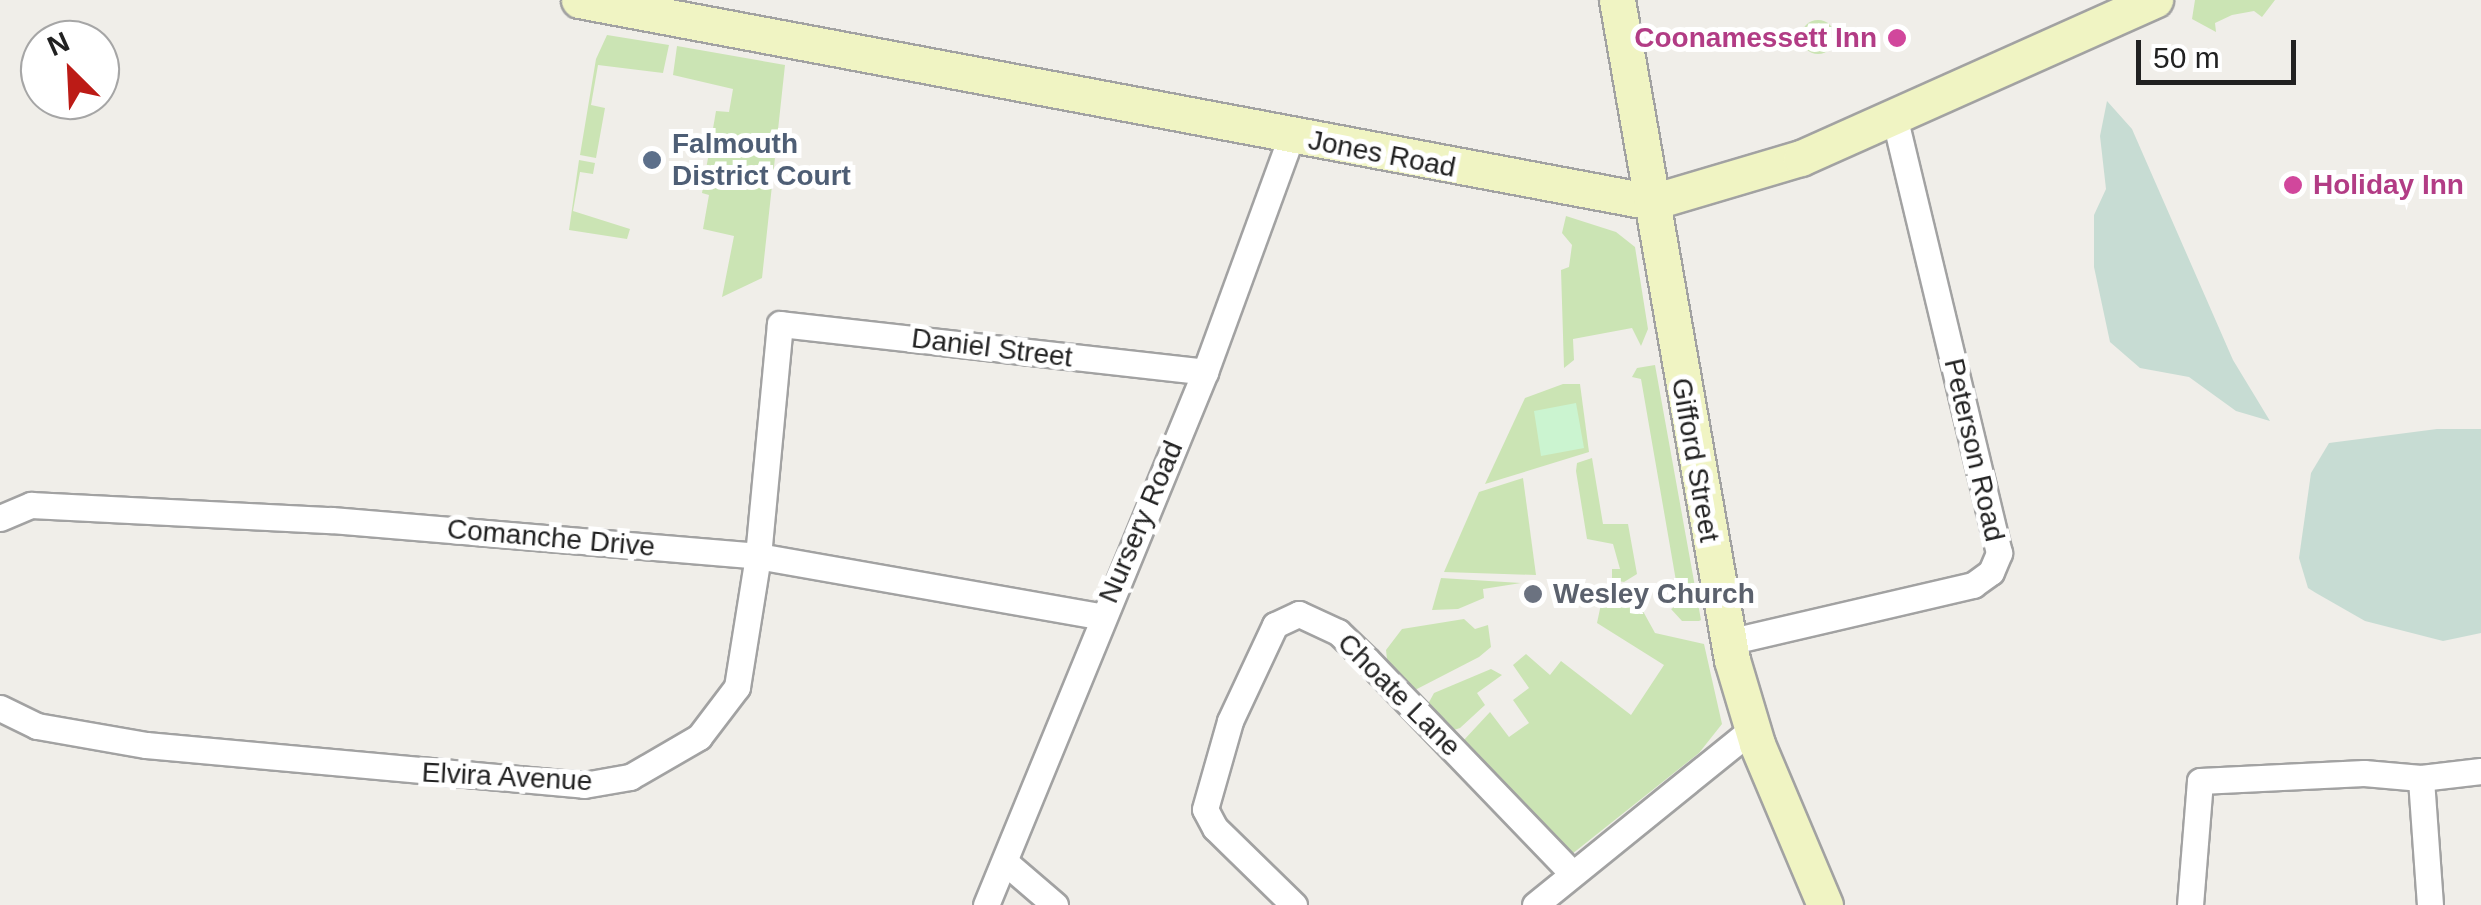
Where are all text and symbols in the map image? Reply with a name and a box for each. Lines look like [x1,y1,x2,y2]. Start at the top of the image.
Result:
north arrow [20,20,120,120]
scale bar [2141,20,2301,82]
place label: Coonamessett Inn [1634,21,1877,55]
text: N [43,26,74,62]
marker: Coonamessett Inn [1886,27,1908,49]
text: 50 m [2153,41,2220,74]
street label: Jones Road [1305,123,1459,185]
place label: Falmouth District Court [672,127,851,193]
marker: Falmouth District Court [641,149,663,171]
place label: Holiday Inn [2313,168,2464,202]
marker: Holiday Inn [2282,174,2304,196]
street label: Daniel Street [910,321,1074,375]
street label: Peterson Road [1937,355,2011,545]
street label: Gifford Street [1664,375,1726,545]
street label: Nursery Road [1092,436,1190,608]
street label: Comanche Drive [446,512,656,564]
place label: Wesley Church [1553,577,1755,611]
marker: Wesley Church [1522,583,1544,605]
street label: Choate Lane [1330,626,1468,764]
street label: Elvira Avenue [420,756,594,798]

